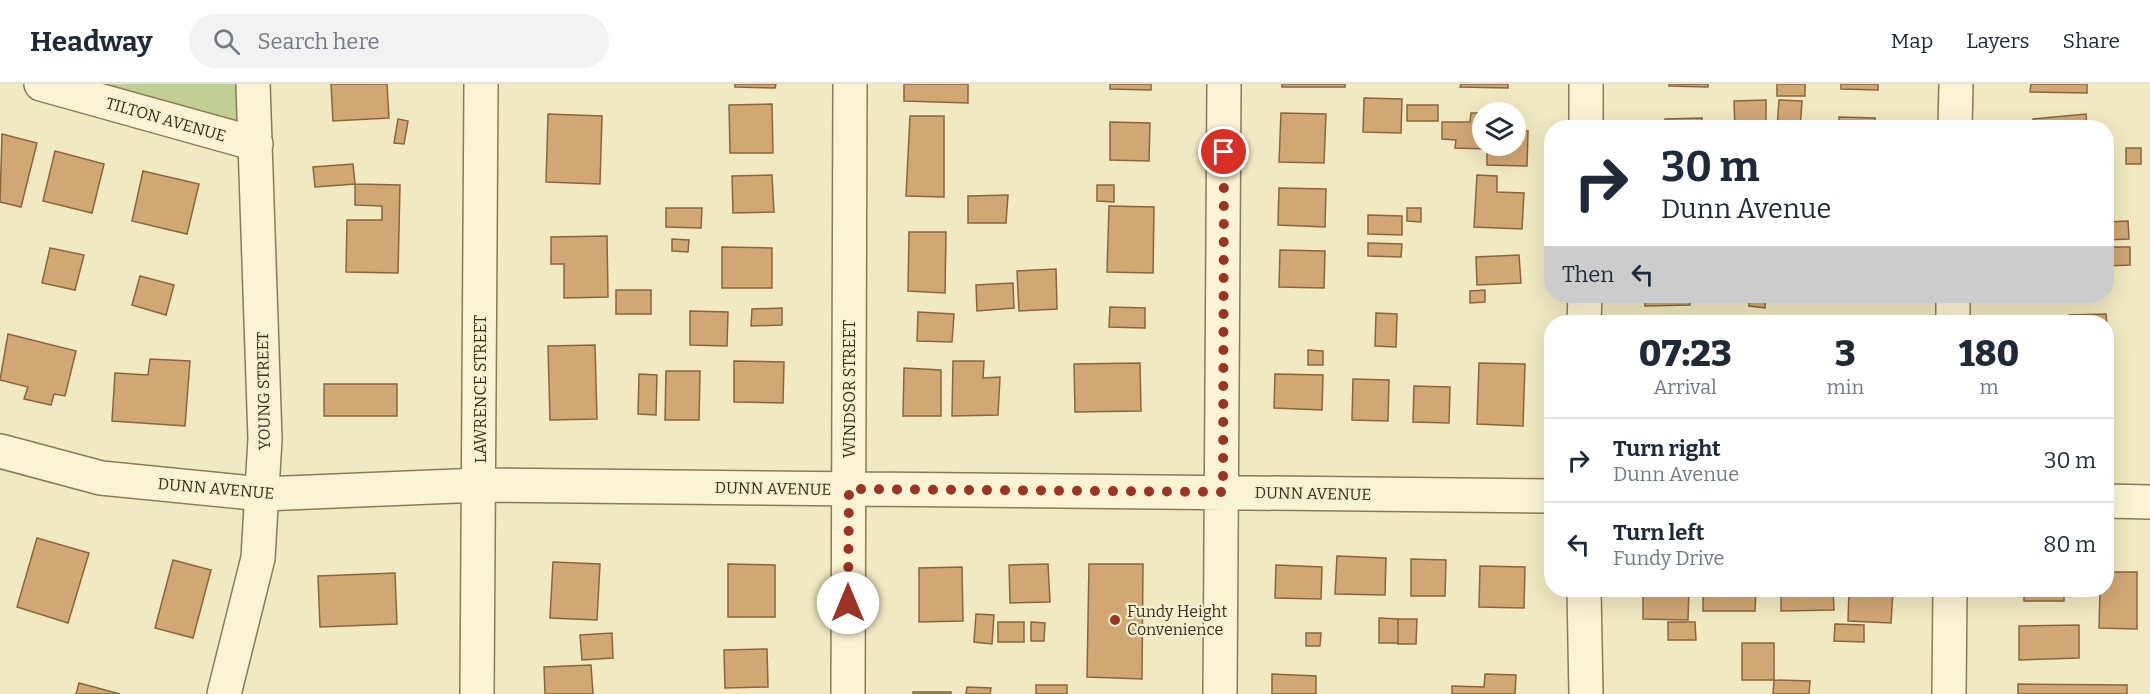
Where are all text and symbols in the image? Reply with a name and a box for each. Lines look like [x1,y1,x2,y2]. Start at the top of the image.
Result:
search box [189,14,609,68]
text: Headway [30,25,153,58]
icon: search [210,25,243,58]
text: Search here [258,28,380,55]
text: Map [1891,28,1933,54]
text: Layers [1966,28,2030,54]
text: Share [2063,28,2120,54]
street label: TILTON AVENUE [104,93,228,146]
map controls [1472,102,1526,156]
button: layers [1472,102,1526,156]
pin [1198,126,1249,177]
icon: arrive [1207,135,1240,168]
text: 30 m [1661,142,1760,192]
icon: right [1562,144,1640,222]
text: Dunn Avenue [1661,193,1831,225]
icon: left [1626,258,1659,291]
text: Then [1562,261,1614,288]
street label: LAWRENCE STREET [471,315,490,463]
street label: WINDSOR STREET [840,320,859,458]
street label: YOUNG STREET [253,332,274,450]
text: 07:23 [1639,332,1732,376]
text: 3 [1835,332,1856,376]
text: 180 [1959,332,2019,376]
text: Arrival [1654,375,1717,399]
text: min [1826,375,1864,399]
text: m [1979,375,1999,399]
text: Turn right [1613,435,1721,462]
icon: right [1562,444,1595,477]
text: 30 m [2044,447,2096,474]
text: Dunn Avenue [1613,462,1739,486]
street label: DUNN AVENUE [157,474,275,503]
street label: DUNN AVENUE [714,478,832,499]
street label: DUNN AVENUE [1254,483,1372,504]
text: Turn left [1613,519,1705,546]
icon: left [1562,528,1595,561]
text: 80 m [2043,531,2096,558]
text: Fundy Drive [1613,546,1725,570]
position arrow [816,571,880,635]
place label: Fundy Height Convenience [1127,602,1227,639]
marker: Fundy Height Convenience [1108,613,1122,627]

